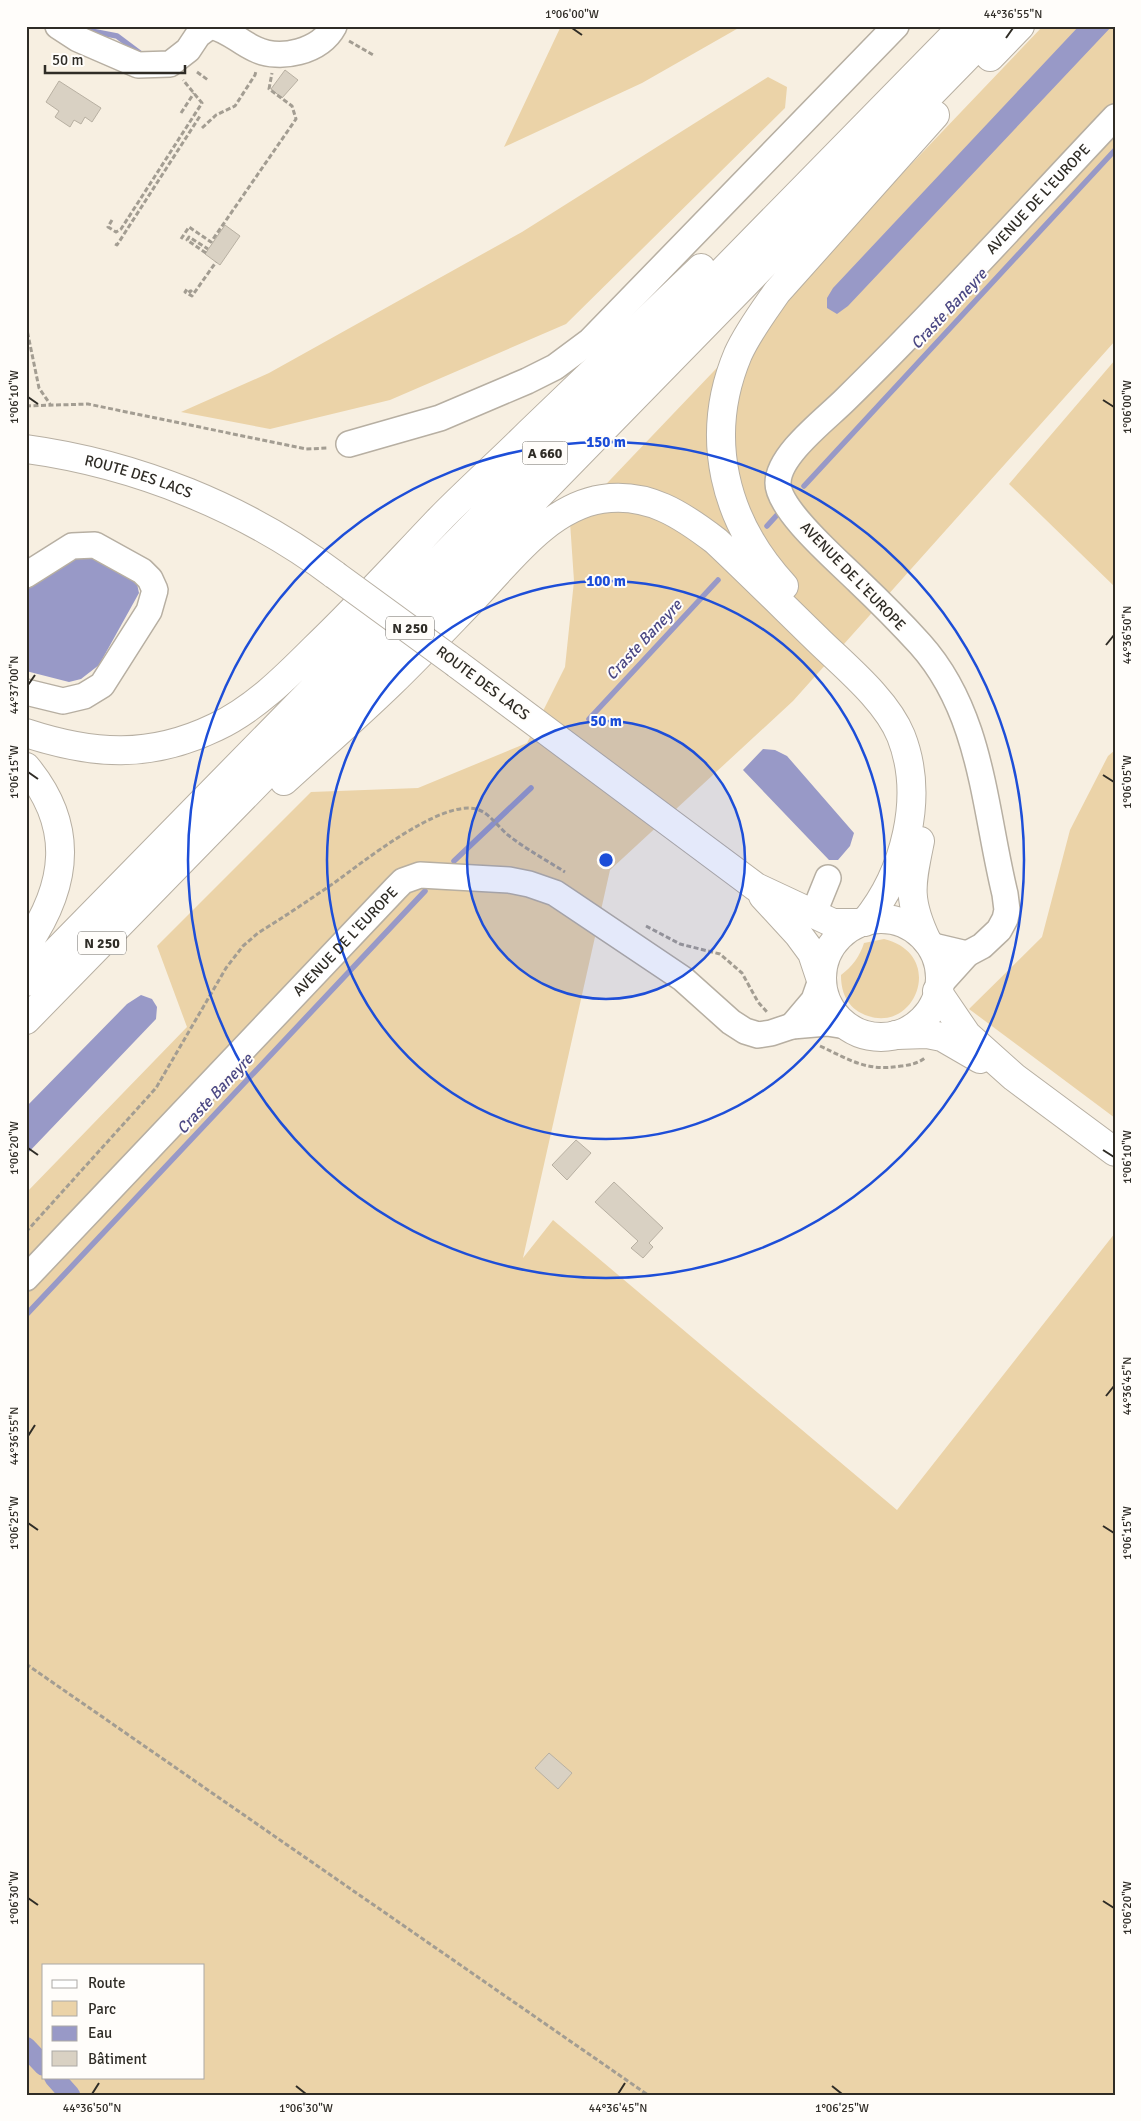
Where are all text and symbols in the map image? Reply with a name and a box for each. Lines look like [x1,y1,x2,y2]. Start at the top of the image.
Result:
text: 1°06'00"W [545,7,599,22]
text: 44°36'55"N [984,7,1042,22]
scale bar [45,42,185,74]
text: 50 m [52,51,83,69]
street label: AVENUE DE L'EUROPE [982,140,1094,258]
water label: Craste Baneyre [907,264,992,353]
text: 1°06'10"W [7,370,22,424]
text: 1°06'00"W [1120,380,1135,434]
text: 150 m [586,433,626,451]
road number: A 660 [522,442,568,464]
street label: ROUTE DES LACS [83,451,195,502]
street label: AVENUE DE L'EUROPE [797,518,909,634]
text: 100 m [586,572,626,590]
water label: Craste Baneyre [602,595,687,684]
text: 44°36'50"N [1120,606,1135,664]
road number: N 250 [386,616,434,640]
street label: ROUTE DES LACS [433,642,533,724]
text: 44°37'00"N [7,656,22,714]
text: 50 m [590,712,622,730]
text: 1°06'15"W [7,745,22,799]
text: 1°06'05"W [1120,755,1135,809]
centre of rings [597,851,615,869]
street label: AVENUE DE L'EUROPE [289,883,401,1000]
road number: N 250 [78,931,126,954]
water label: Craste Baneyre [173,1049,258,1138]
text: 1°06'20"W [7,1121,22,1175]
text: 1°06'10"W [1120,1130,1135,1184]
text: 44°36'45"N [1120,1357,1135,1415]
text: 44°36'55"N [7,1407,22,1465]
text: 1°06'25"W [7,1496,22,1550]
text: 1°06'15"W [1120,1506,1135,1560]
text: 1°06'30"W [7,1871,22,1925]
text: 1°06'20"W [1120,1881,1135,1935]
legend [42,1964,205,2078]
text: Route [88,1974,125,1992]
text: Parc [88,2000,116,2018]
text: Eau [88,2024,112,2042]
text: Bâtiment [88,2050,147,2068]
text: 44°36'50"N [63,2101,121,2116]
text: 1°06'30"W [279,2101,333,2116]
text: 44°36'45"N [589,2101,647,2116]
text: 1°06'25"W [815,2101,869,2116]

